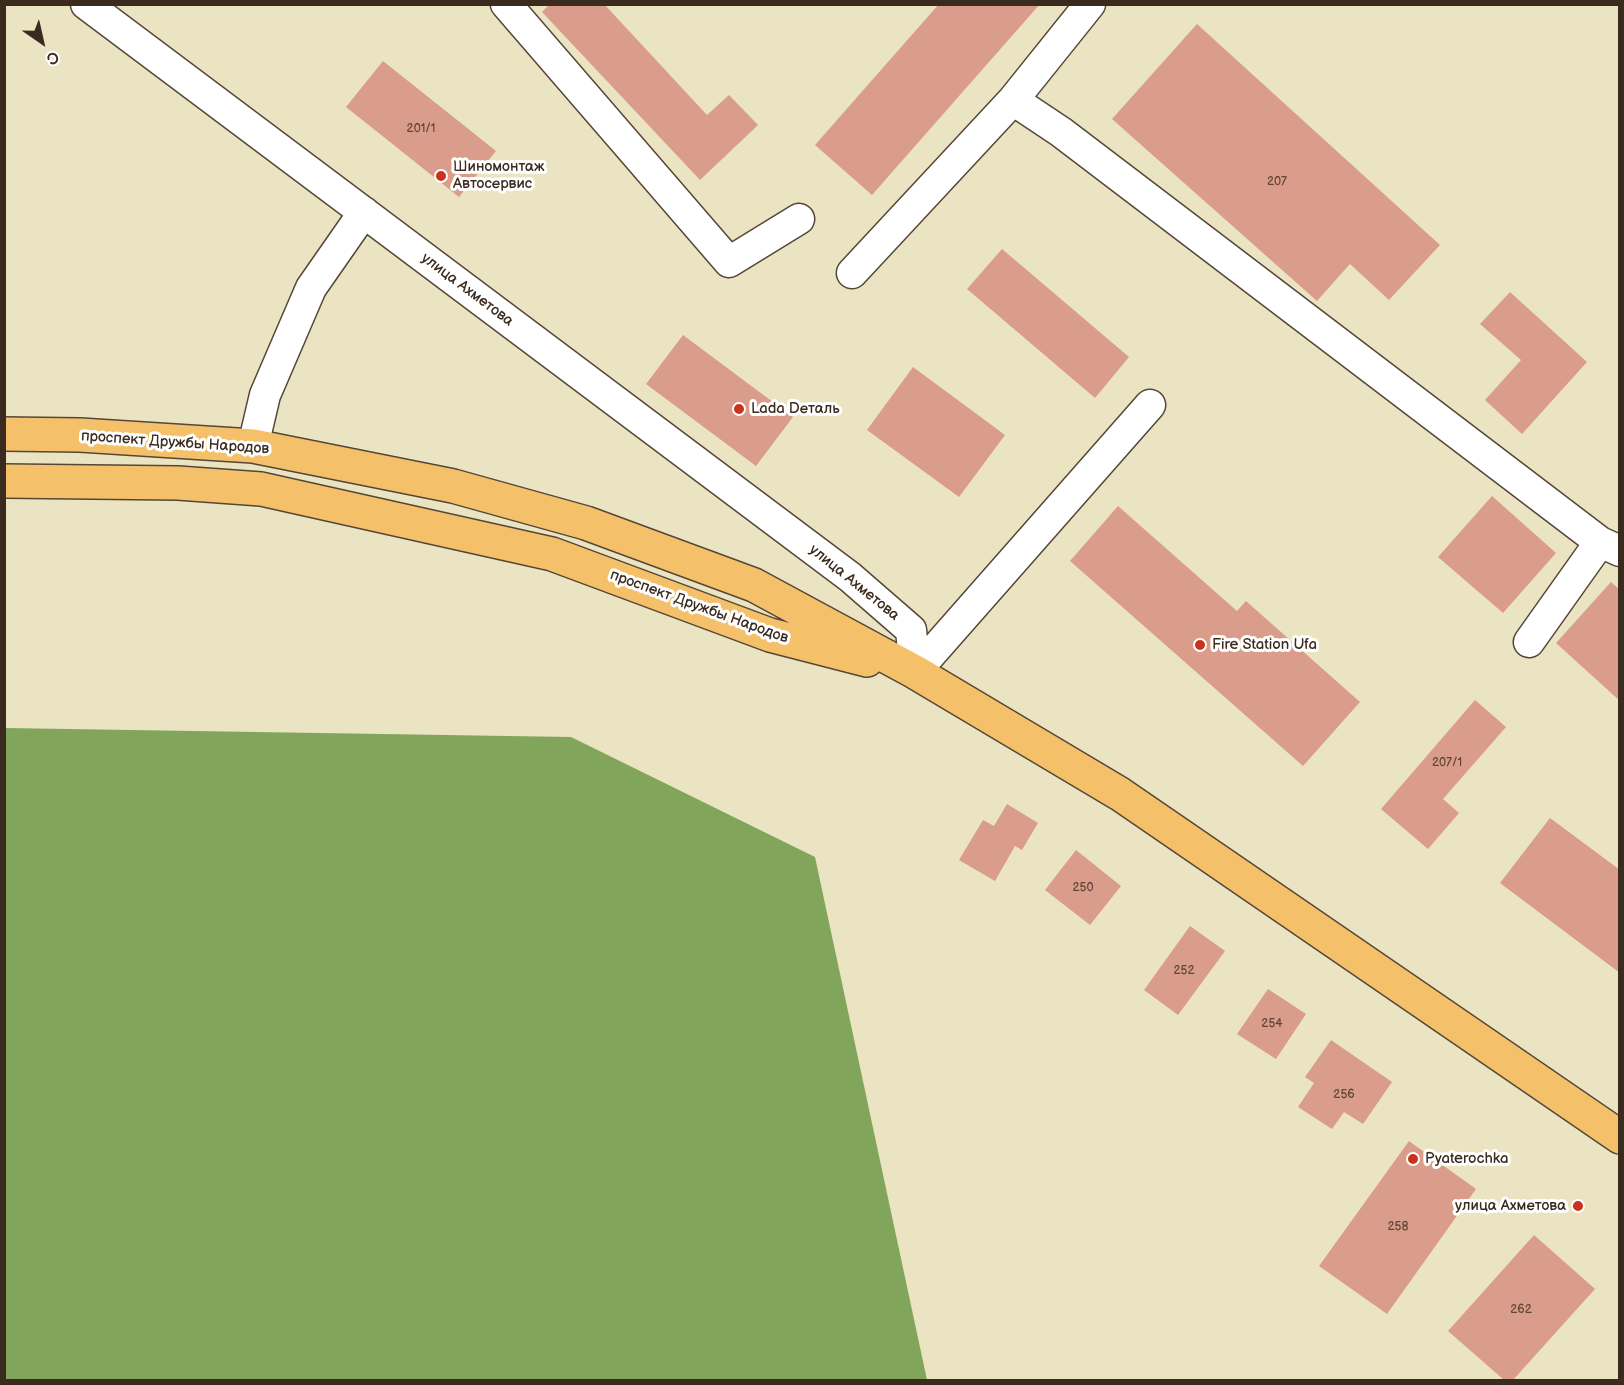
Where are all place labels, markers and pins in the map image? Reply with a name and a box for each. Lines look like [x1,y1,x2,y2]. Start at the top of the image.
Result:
place label: Шиномонтаж Автосервис [453,158,544,193]
marker: Шиномонтаж Автосервис [434,169,448,183]
place label: Lada Dеталь [751,400,840,418]
marker: Lada Dеталь [732,402,746,416]
place label: Fire Station Ufa [1212,636,1317,654]
marker: Fire Station Ufa [1193,638,1207,652]
place label: Pyaterochka [1425,1150,1508,1168]
marker: Pyaterochka [1406,1152,1420,1166]
place label: улица Ахметова [1455,1197,1566,1215]
marker: улица Ахметова [1571,1199,1585,1213]

